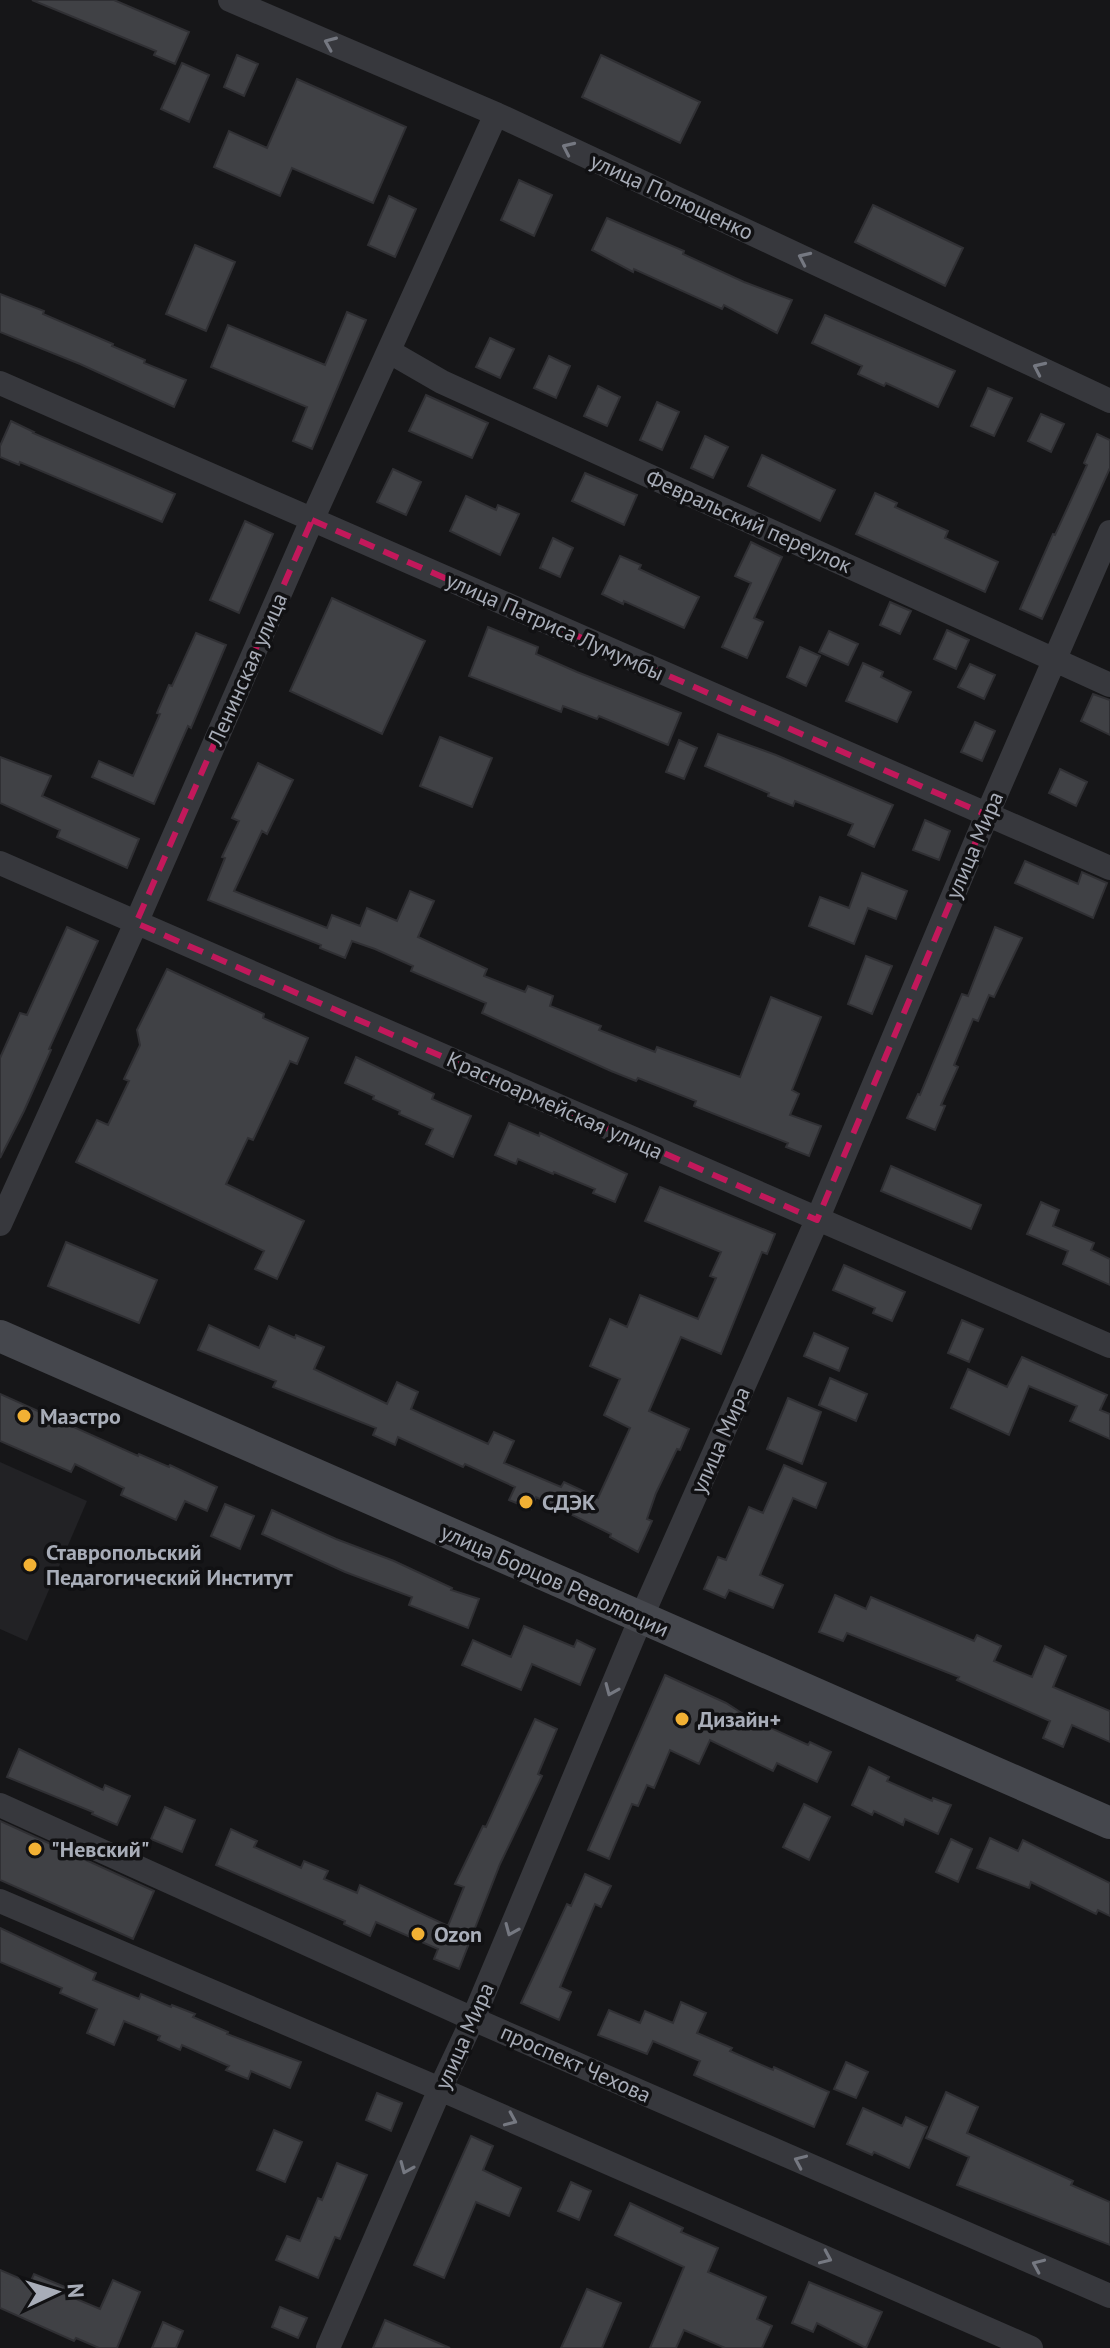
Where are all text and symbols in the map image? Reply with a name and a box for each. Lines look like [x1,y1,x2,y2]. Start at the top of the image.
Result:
one-way arrow [324,37,338,53]
one-way arrow [562,142,576,158]
street label: улица Полющенко [586,146,758,246]
one-way arrow [797,252,812,268]
one-way arrow [1033,362,1048,378]
street label: Февральский переулок [642,463,857,579]
street label: улица Патриса Лумумбы [442,565,668,687]
street label: Ленинская улица [200,588,293,751]
street label: улица Мира [939,787,1009,903]
street label: Красноармейская улица [443,1045,667,1165]
street label: улица Мира [684,1382,756,1498]
place label: Маэстро [40,1402,121,1430]
marker: Маэстро [15,1407,33,1425]
place label: СДЭК [542,1488,596,1516]
marker: СДЭК [517,1493,535,1511]
street label: улица Борцов Революции [437,1517,673,1643]
place label: Ставропольский Педагогический Институт [46,1538,293,1591]
marker: Ставропольский Педагогический Институт [21,1556,39,1574]
one-way arrow [605,1682,621,1696]
place label: Дизайн+ [698,1705,781,1733]
marker: Дизайн+ [673,1710,691,1728]
place label: "Невский" [51,1835,150,1863]
marker: "Невский" [26,1840,44,1858]
place label: Ozon [434,1920,482,1948]
one-way arrow [504,1922,520,1936]
marker: Ozon [409,1925,427,1943]
street label: улица Мира [428,1978,500,2094]
street label: проспект Чехова [497,2017,655,2109]
one-way arrow [503,2111,517,2127]
one-way arrow [794,2155,808,2171]
one-way arrow [399,2160,415,2174]
one-way arrow [818,2249,833,2265]
north arrow [16,2252,96,2332]
one-way arrow [1032,2258,1047,2274]
text: N [61,2282,90,2299]

